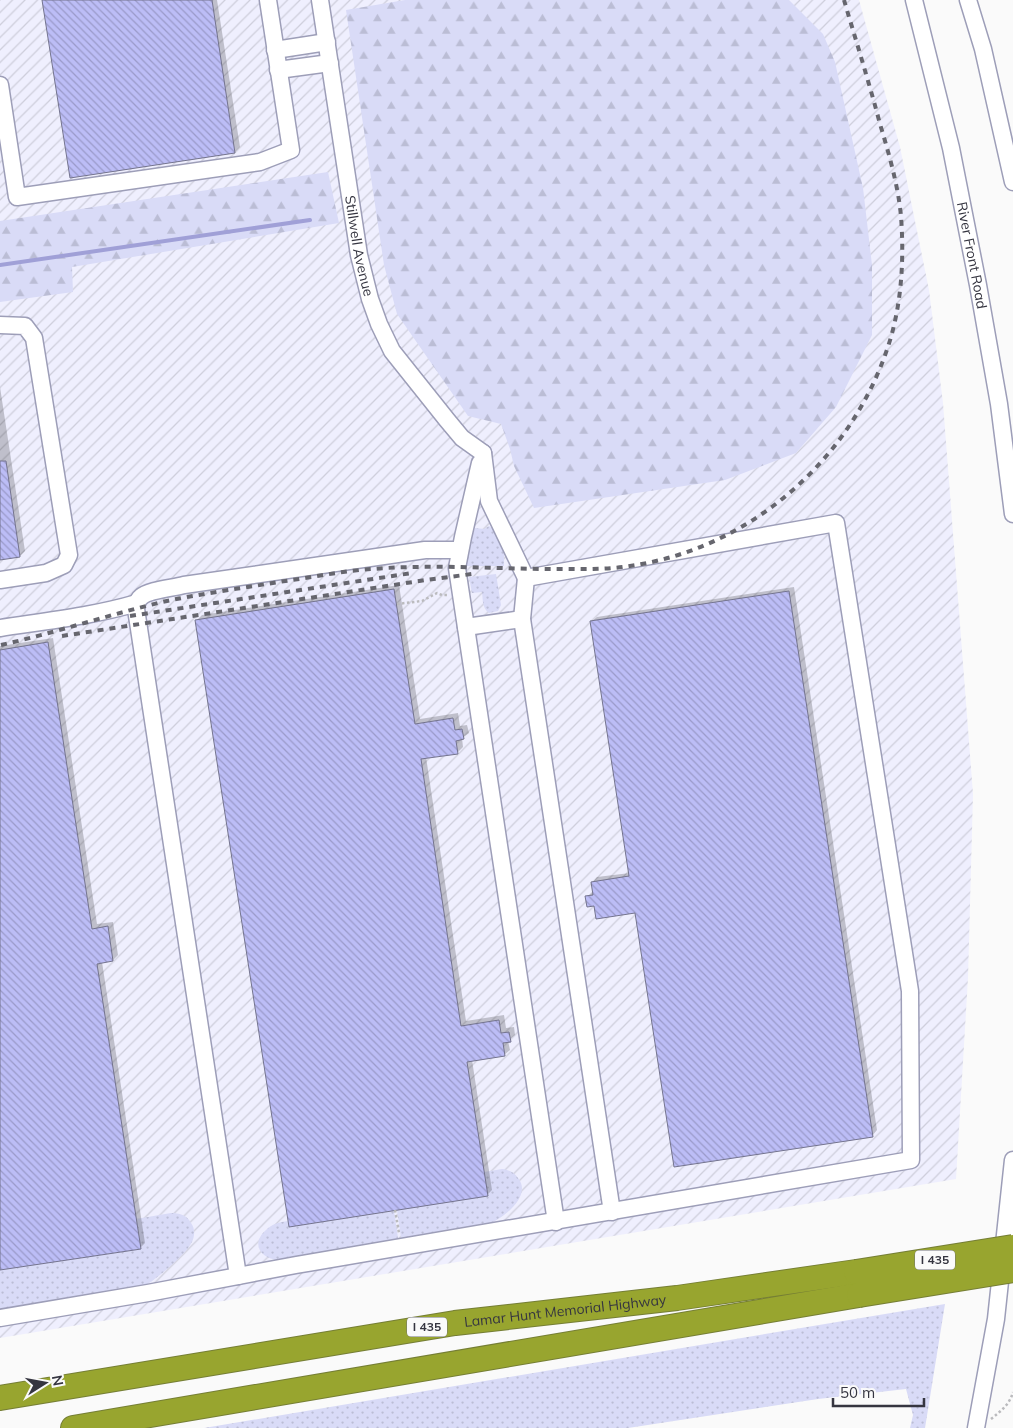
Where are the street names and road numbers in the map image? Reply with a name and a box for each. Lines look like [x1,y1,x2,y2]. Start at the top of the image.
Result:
street label: Stillwell Avenue [341,194,378,298]
street label: River Front Road [953,200,991,310]
road number: I 435 [915,1250,955,1270]
street label: Lamar Hunt Memorial Highway [463,1290,668,1331]
road number: I 435 [407,1318,447,1336]

